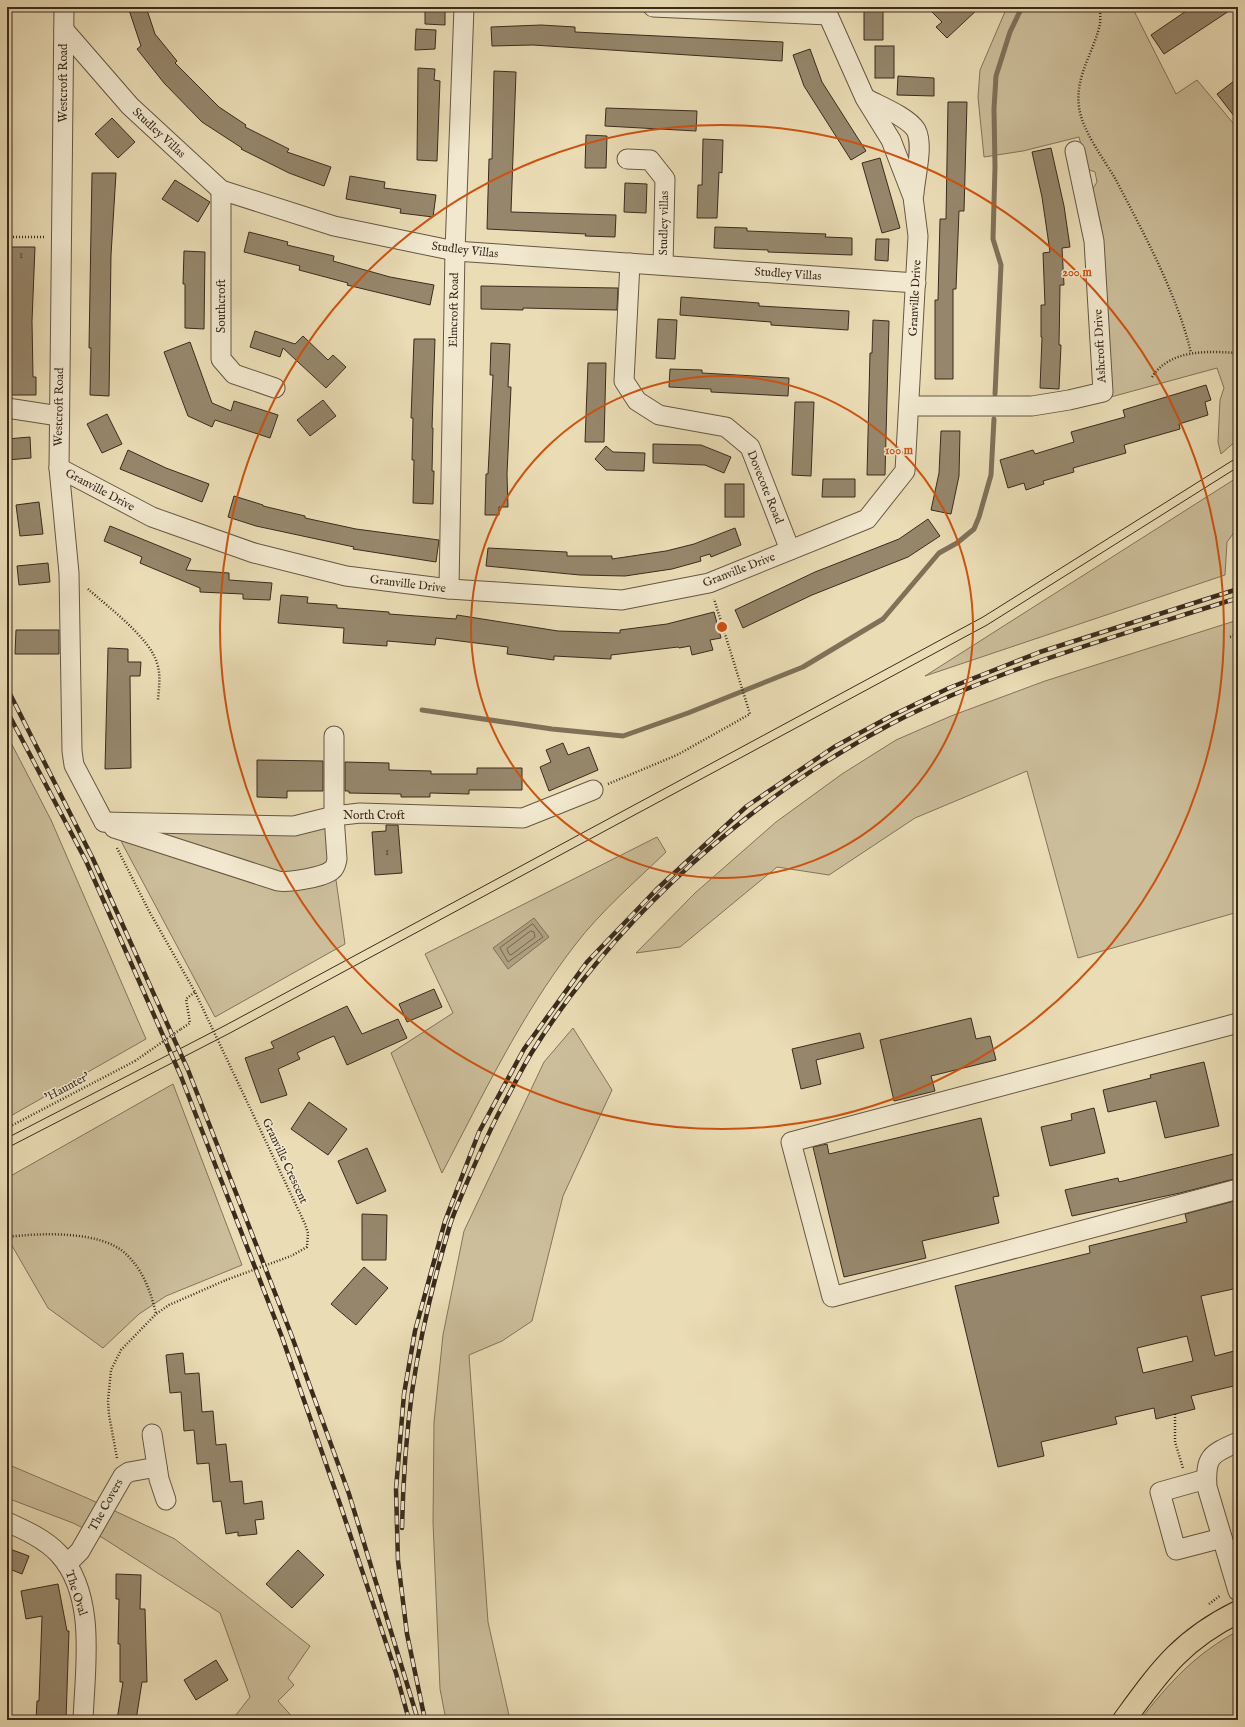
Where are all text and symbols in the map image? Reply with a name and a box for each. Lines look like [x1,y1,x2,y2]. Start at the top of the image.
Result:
street label: Westcroft Road [56,43,71,122]
street label: Studley Villas [129,105,189,161]
street label: Studley villas [656,191,672,255]
street label: Studley Villas [431,238,499,262]
house number: 1 [19,249,23,262]
street label: Granville Drive [906,259,925,337]
street label: Studley Villas [754,264,822,284]
text: 200 m [1062,265,1092,280]
street label: Elmcroft Road [446,272,462,348]
street label: Southcroft [214,279,229,333]
street label: Ashcroft Drive [1091,308,1109,384]
street label: Westcroft Road [51,367,67,447]
text: 100 m [885,443,914,458]
street label: Dovecote Road [743,448,787,526]
street label: Granville Drive [63,465,138,515]
street label: Granville Drive [701,549,778,591]
street label: Granville Drive [369,572,447,596]
centre of rings [715,620,729,634]
street label: North Croft [343,808,405,823]
house number: 1 [385,846,389,859]
street label: 'Haunter' [42,1069,92,1105]
street label: Granville Crescent [259,1116,311,1206]
street label: The Covers [85,1476,127,1534]
street label: The Oval [62,1568,91,1618]

